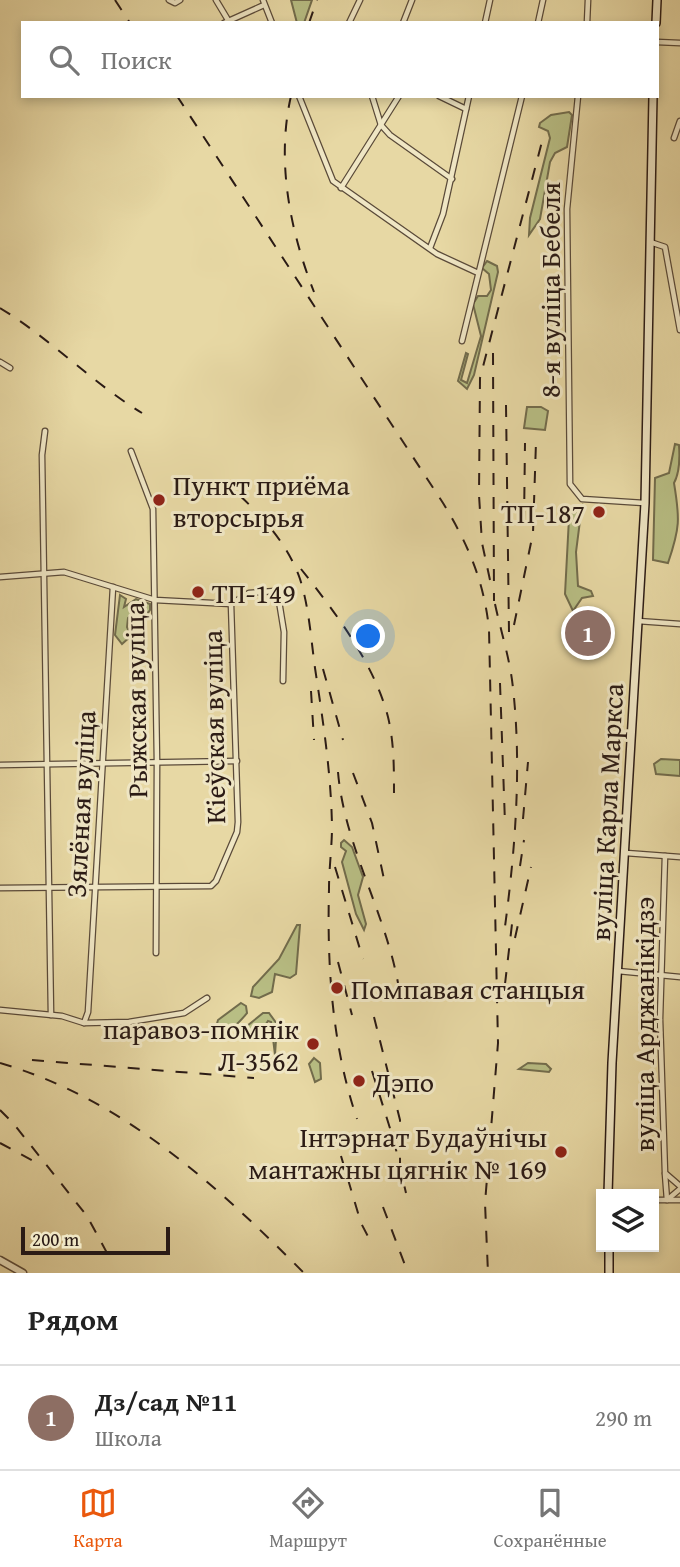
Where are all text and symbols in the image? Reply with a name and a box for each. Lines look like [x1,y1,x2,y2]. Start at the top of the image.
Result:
search box [21,21,659,98]
text: Поиск [101,40,172,79]
icon: search [45,41,83,79]
street label: 8-я вуліца Бебеля [529,182,570,398]
place label: Пункт приёма вторсырья [173,464,351,537]
marker: Пункт приёма вторсырья [151,492,167,508]
place label: ТП-187 [501,492,585,533]
marker: ТП-187 [591,504,607,520]
place label: ТП-149 [212,572,296,613]
marker: ТП-149 [190,584,206,600]
street label: Рыжская вуліца [113,601,157,799]
pin: 1 [565,607,611,659]
your location [351,619,385,653]
street label: Кіеўская вуліца [191,629,235,824]
street label: вуліца Карла Маркса [579,681,633,942]
street label: Зялёная вуліца [55,709,105,899]
street label: вуліца Арджанікідзэ [623,897,664,1151]
place label: Помпавая станцыя [351,968,585,1009]
marker: Помпавая станцыя [329,980,345,996]
place label: паравоз-помнік Л-3562 [103,1008,299,1081]
marker: паравоз-помнік Л-3562 [305,1036,321,1052]
place label: Дэпо [372,1061,434,1102]
marker: Дэпо [351,1073,367,1089]
place label: Інтэрнат Будаўнічы мантажны цягнік № 169 [248,1116,547,1189]
marker: Інтэрнат Будаўнічы мантажны цягнік № 169 [553,1144,569,1160]
map controls [596,1189,659,1252]
button: layers [596,1189,659,1252]
scale bar [21,1224,170,1256]
text: 200 m [32,1225,79,1253]
text: Рядом [28,1297,119,1341]
text: Дз/сад №11 [95,1382,237,1421]
text: 1 [45,1401,57,1434]
text: 290 m [595,1401,652,1434]
text: Школа [95,1421,162,1454]
tab: Карта [73,1484,123,1554]
tab: Маршрут [269,1484,347,1554]
tab: Сохранённые [493,1484,607,1554]

